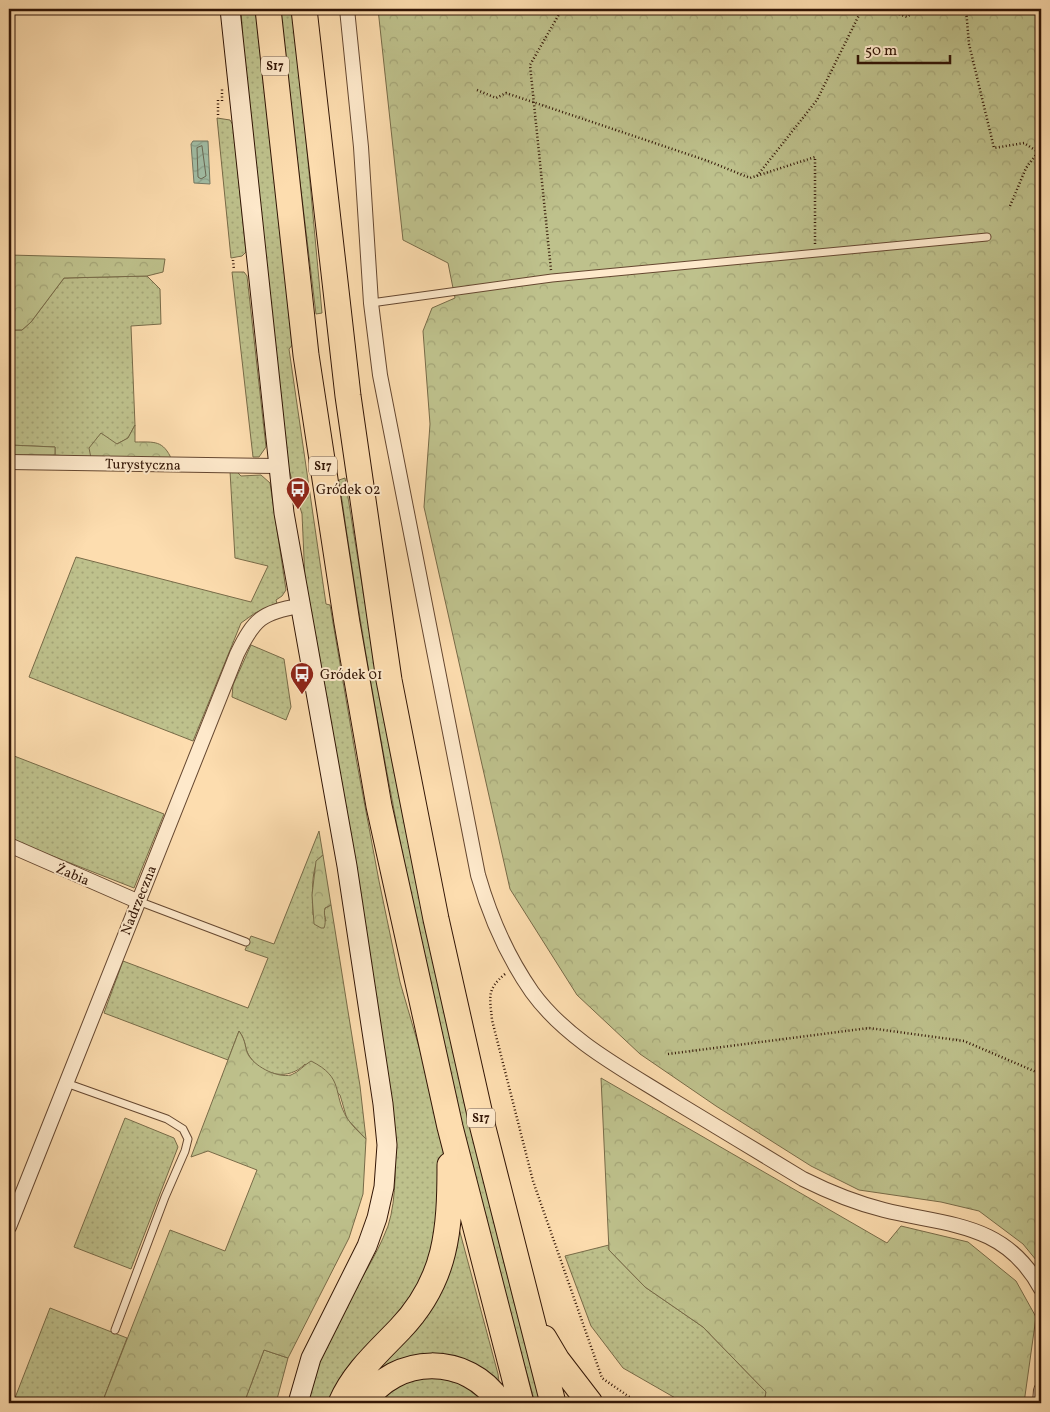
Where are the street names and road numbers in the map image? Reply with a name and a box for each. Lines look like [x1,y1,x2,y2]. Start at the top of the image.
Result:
road number: S17 [261,56,289,76]
street label: Turystyczna [105,455,181,476]
road number: S17 [309,456,337,476]
street label: Żabia [53,860,92,891]
street label: Nadrzeczna [117,863,162,938]
road number: S17 [467,1108,495,1128]

